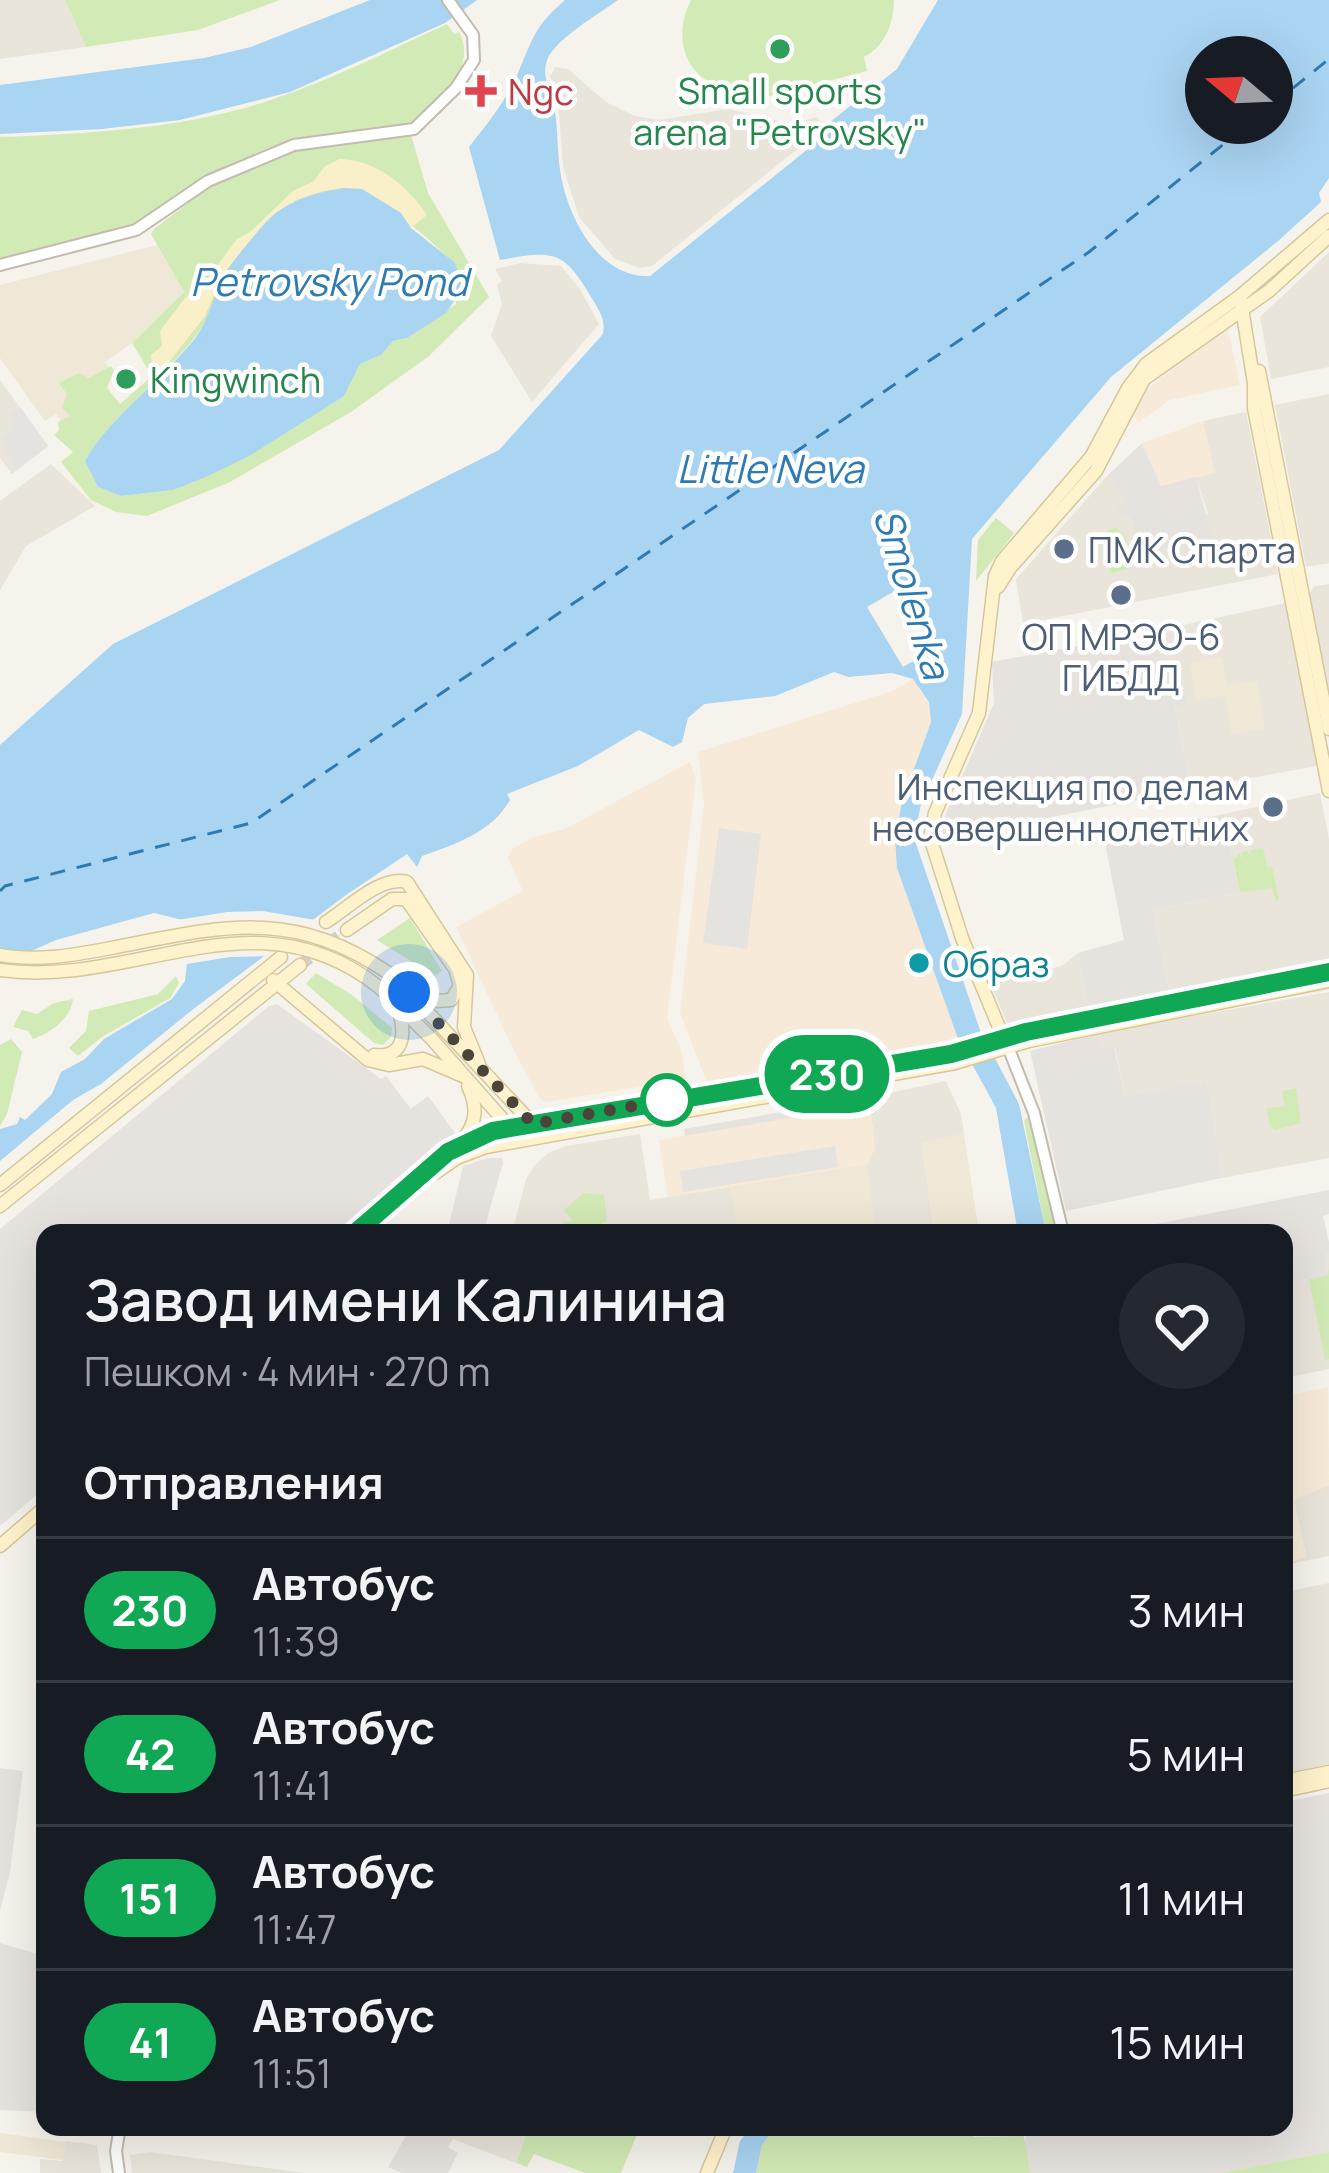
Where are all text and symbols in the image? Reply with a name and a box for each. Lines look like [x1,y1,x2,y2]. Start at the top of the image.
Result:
marker: Small sports arena "Petrovsky" [767,36,793,62]
north arrow [1185,36,1293,144]
map controls [1185,36,1293,144]
place label: Small sports arena "Petrovsky" [633,66,927,156]
place label: Ngc [508,67,574,116]
marker: Ngc [465,75,497,107]
water label: Petrovsky Pond [190,254,473,308]
place label: Kingwinch [150,355,321,404]
marker: Kingwinch [113,366,139,392]
water label: Little Neva [677,441,866,495]
water label: Smolenka [862,501,965,687]
place label: ПМК Спарта [1088,525,1296,574]
marker: ПМК Спарта [1051,536,1077,562]
marker: ОП МРЭО-6 ГИБДД [1108,582,1134,608]
place label: ОП МРЭО-6 ГИБДД [1022,612,1220,702]
place label: Инспекция по делам несовершеннолетних [872,762,1249,852]
marker: Инспекция по делам несовершеннолетних [1260,794,1286,820]
place label: Образ [943,939,1050,988]
marker: Образ [906,950,932,976]
your location [379,962,439,1022]
line badge: 230 [758,1035,896,1113]
text: 230 [788,1045,866,1103]
unlabelled marker [642,1075,692,1125]
text: Завод имени Калинина [84,1260,727,1338]
button: heart [1119,1263,1245,1389]
text: Пешком · 4 мин · 270 m [84,1344,491,1398]
text: Отправления [84,1451,384,1513]
text: Автобус [252,1552,435,1614]
text: 3 мин [1128,1579,1245,1641]
text: 230 [111,1581,189,1639]
text: 11:39 [252,1614,340,1668]
text: Автобус [252,1696,435,1758]
text: 5 мин [1127,1723,1245,1785]
text: 42 [125,1725,175,1783]
text: 11:41 [252,1758,332,1812]
text: Автобус [252,1840,435,1902]
text: 11 мин [1118,1867,1245,1929]
text: 151 [119,1869,181,1927]
text: 11:47 [252,1902,337,1956]
text: Автобус [252,1984,435,2046]
text: 15 мин [1109,2011,1245,2073]
text: 41 [128,2013,172,2071]
text: 11:51 [252,2046,332,2100]

